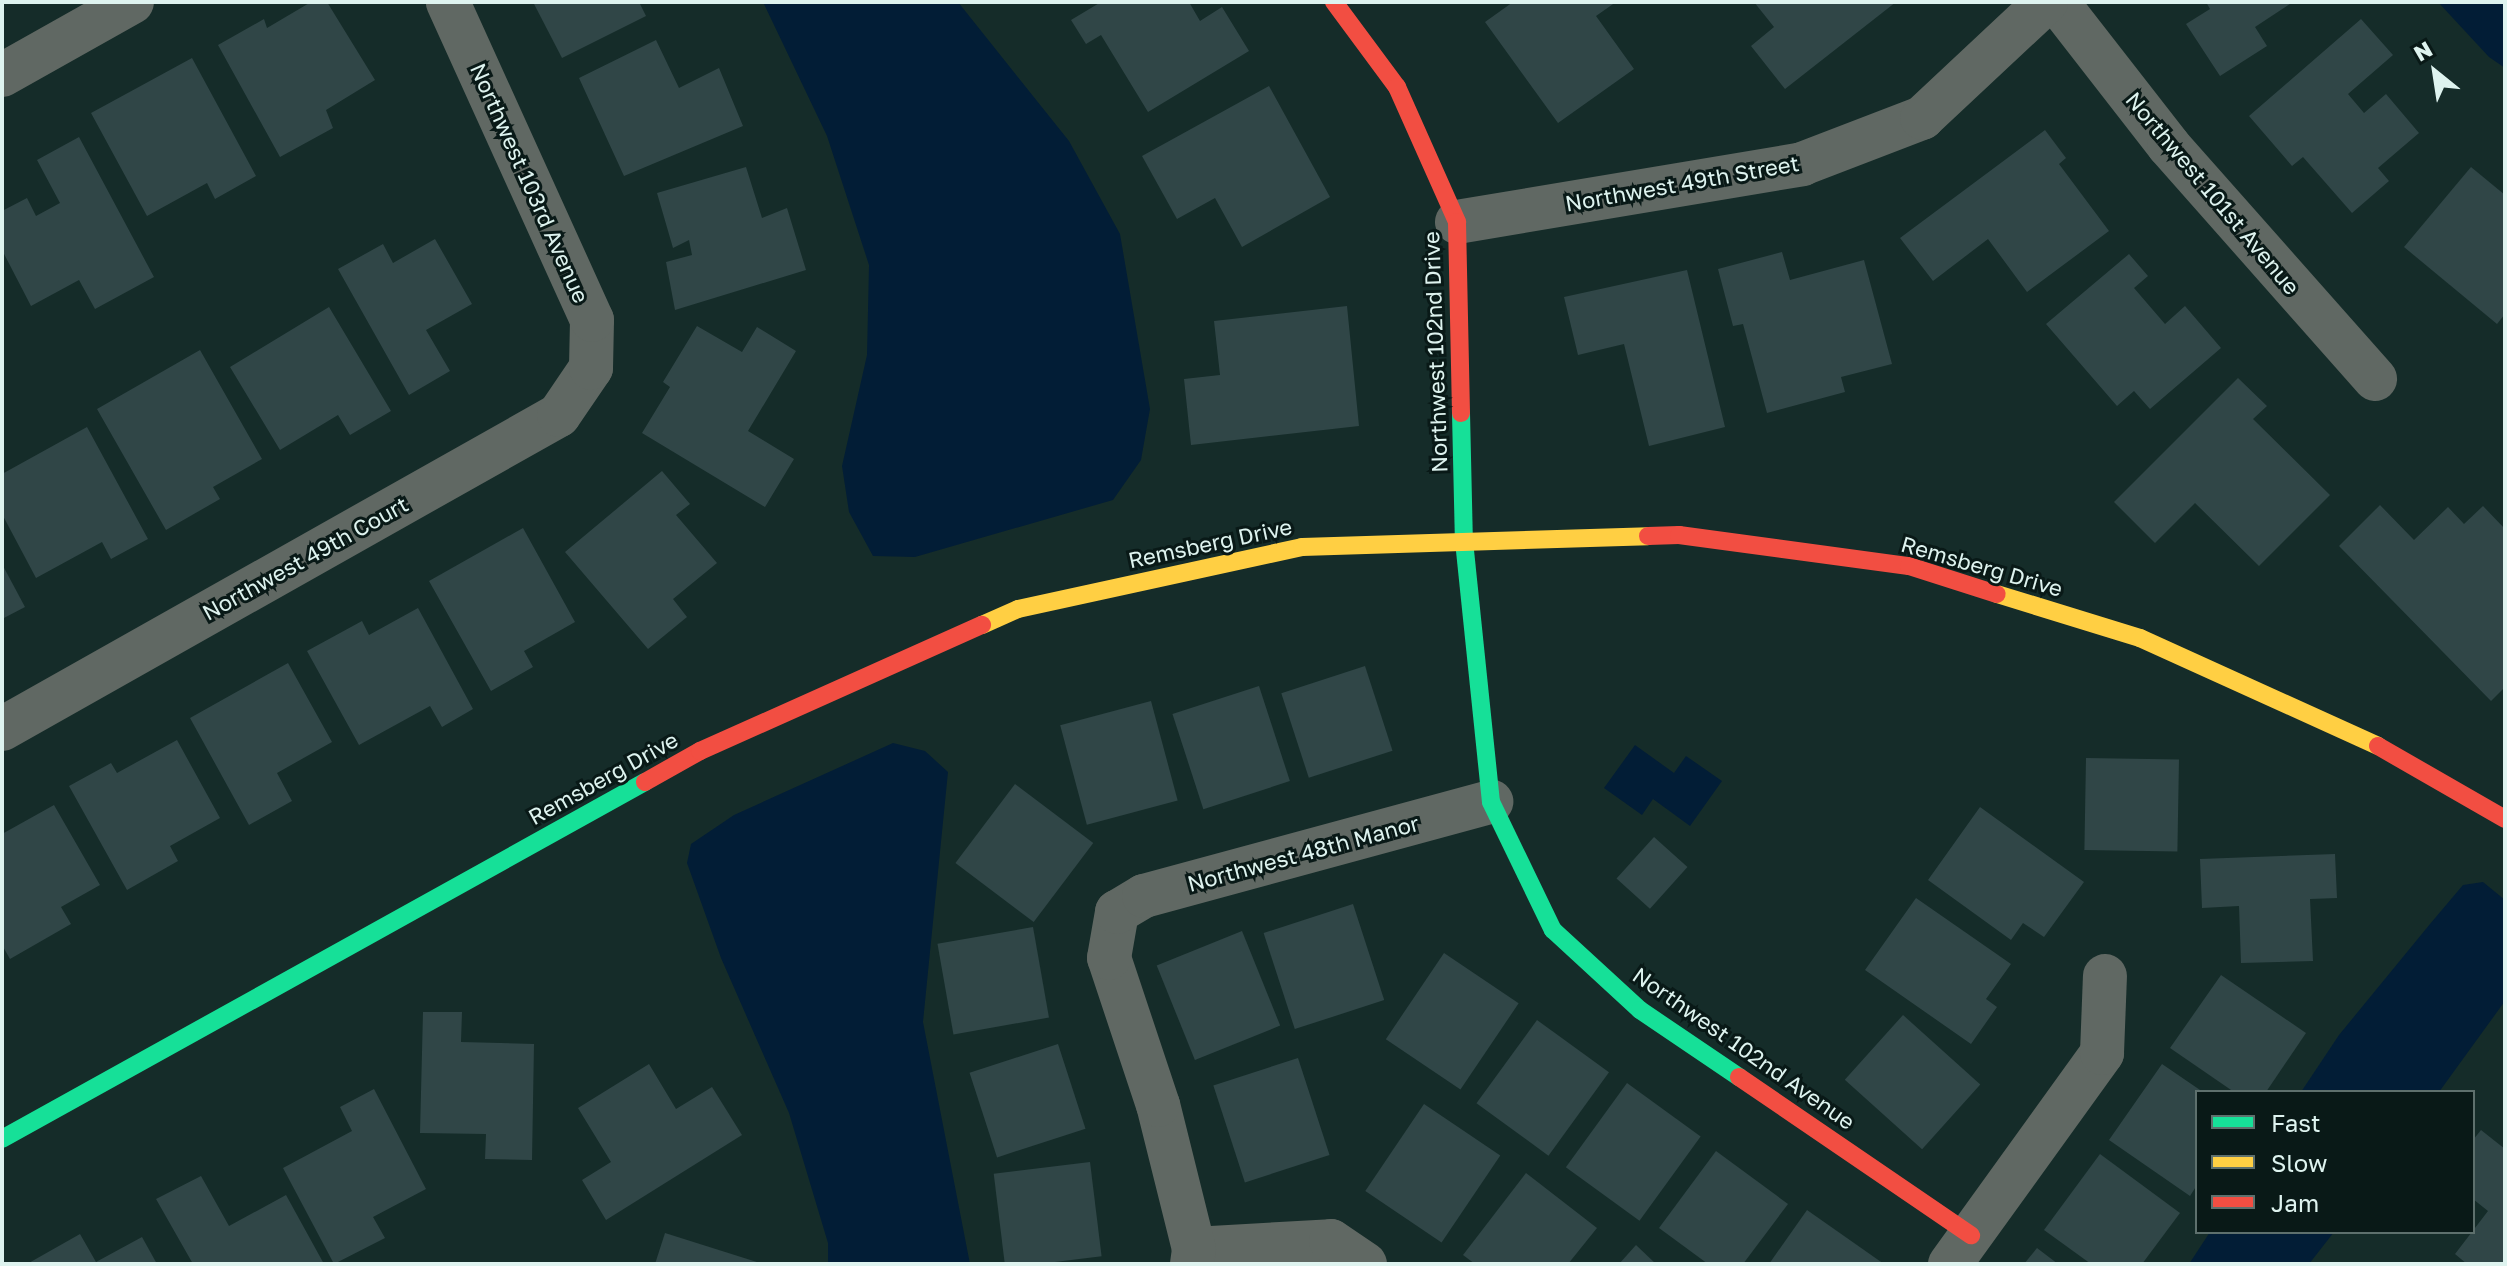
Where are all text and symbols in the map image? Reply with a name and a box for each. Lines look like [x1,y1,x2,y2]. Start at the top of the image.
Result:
north arrow [2395,32,2475,112]
text: N [2409,35,2437,67]
street label: Northwest 103rd Avenue [465,59,595,307]
street label: Northwest 101st Avenue [2121,86,2305,300]
street label: Northwest 49th Street [1563,149,1801,217]
street label: Northwest 102nd Drive [1418,231,1452,473]
street label: Northwest 49th Court [197,490,413,626]
street label: Remsberg Drive [1126,513,1294,573]
street label: Remsberg Drive [1898,530,2066,602]
street label: Remsberg Drive [524,726,682,830]
street label: Northwest 48th Manor [1184,809,1422,897]
street label: Northwest 102nd Avenue [1628,961,1860,1135]
legend [2195,1090,2475,1234]
text: Fast [2271,1108,2321,1137]
text: Slow [2271,1148,2327,1177]
text: Jam [2271,1188,2319,1217]

